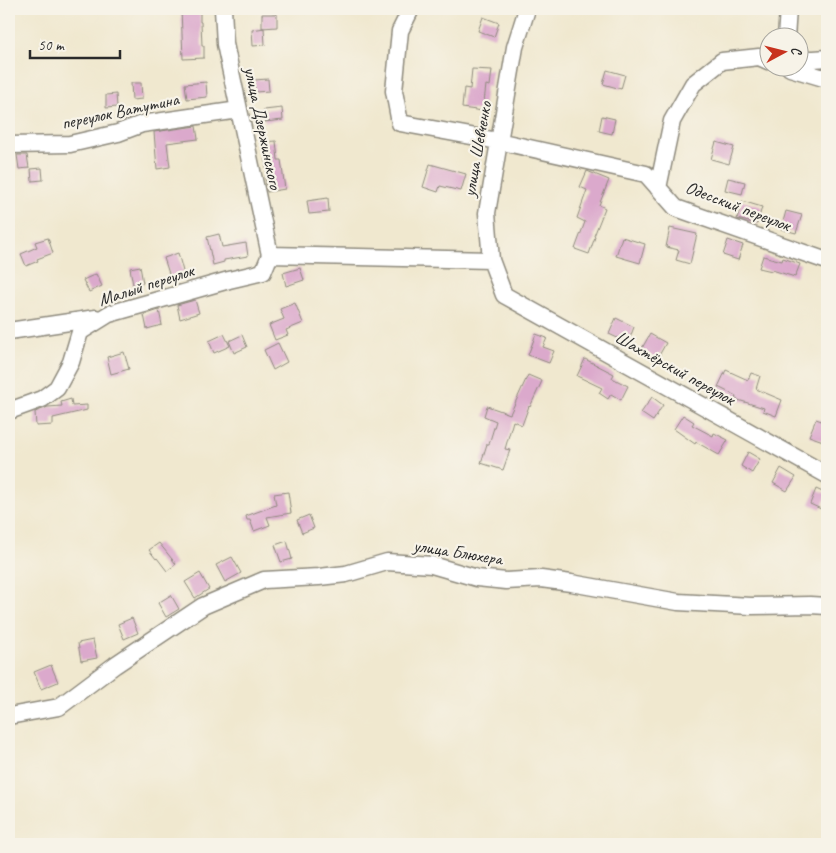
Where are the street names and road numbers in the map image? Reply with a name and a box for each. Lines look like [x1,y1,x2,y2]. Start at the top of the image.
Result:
street label: улица Дзержинского [239,64,287,193]
street label: переулок Ватутина [59,87,182,134]
street label: улица Шевченко [458,98,496,199]
street label: Одесский переулок [682,176,796,237]
street label: Малый переулок [96,259,199,311]
street label: Шахтёрский переулок [611,326,741,411]
street label: улица Блюхера [411,534,506,570]

